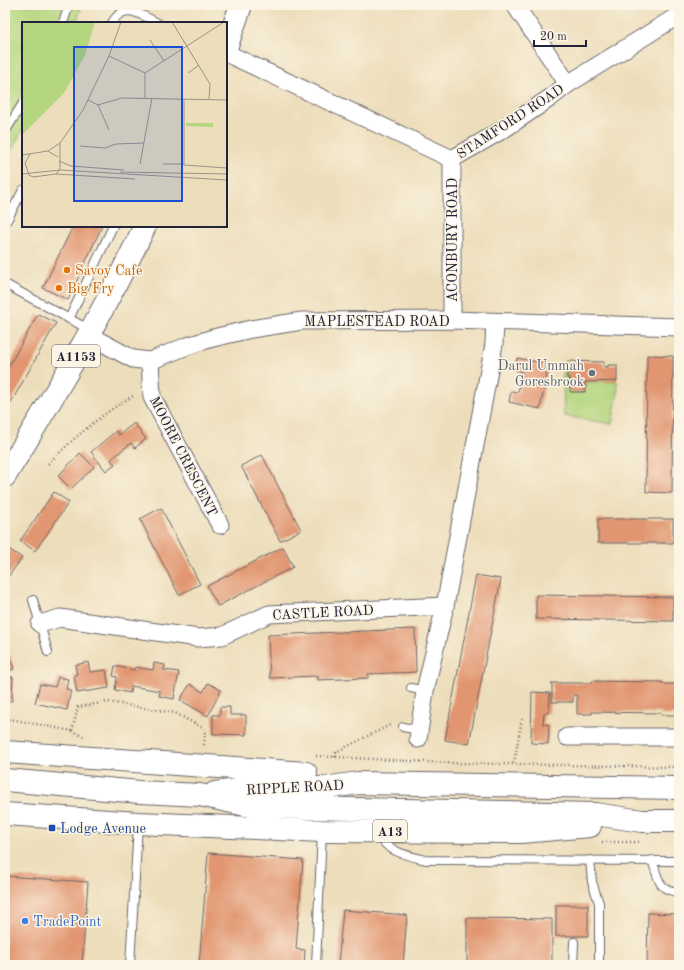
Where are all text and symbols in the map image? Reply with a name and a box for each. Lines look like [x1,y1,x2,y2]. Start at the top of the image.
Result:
inset map [22,22,227,227]
scale bar [534,22,586,48]
text: 20 m [540,31,567,43]
street label: STAMFORD ROAD [454,82,567,162]
street label: ACONBURY ROAD [446,178,460,302]
place label: Savoy Cafe [75,264,143,278]
marker: Savoy Cafe [62,265,72,275]
place label: Big Fry [67,282,115,296]
marker: Big Fry [54,283,64,293]
street label: MAPLESTEAD ROAD [304,315,450,329]
road number: A1153 [52,345,100,367]
place label: Darul Ummah Goresbrook [498,359,584,389]
marker: Darul Ummah Goresbrook [587,368,597,378]
street label: MOORE CRESCENT [147,394,219,519]
street label: CASTLE ROAD [272,603,374,623]
street label: RIPPLE ROAD [246,778,345,798]
road number: A13 [373,820,407,842]
place label: Lodge Avenue [60,822,146,836]
marker: Lodge Avenue [47,823,57,833]
place label: TradePoint [33,915,101,929]
marker: TradePoint [20,916,30,926]

